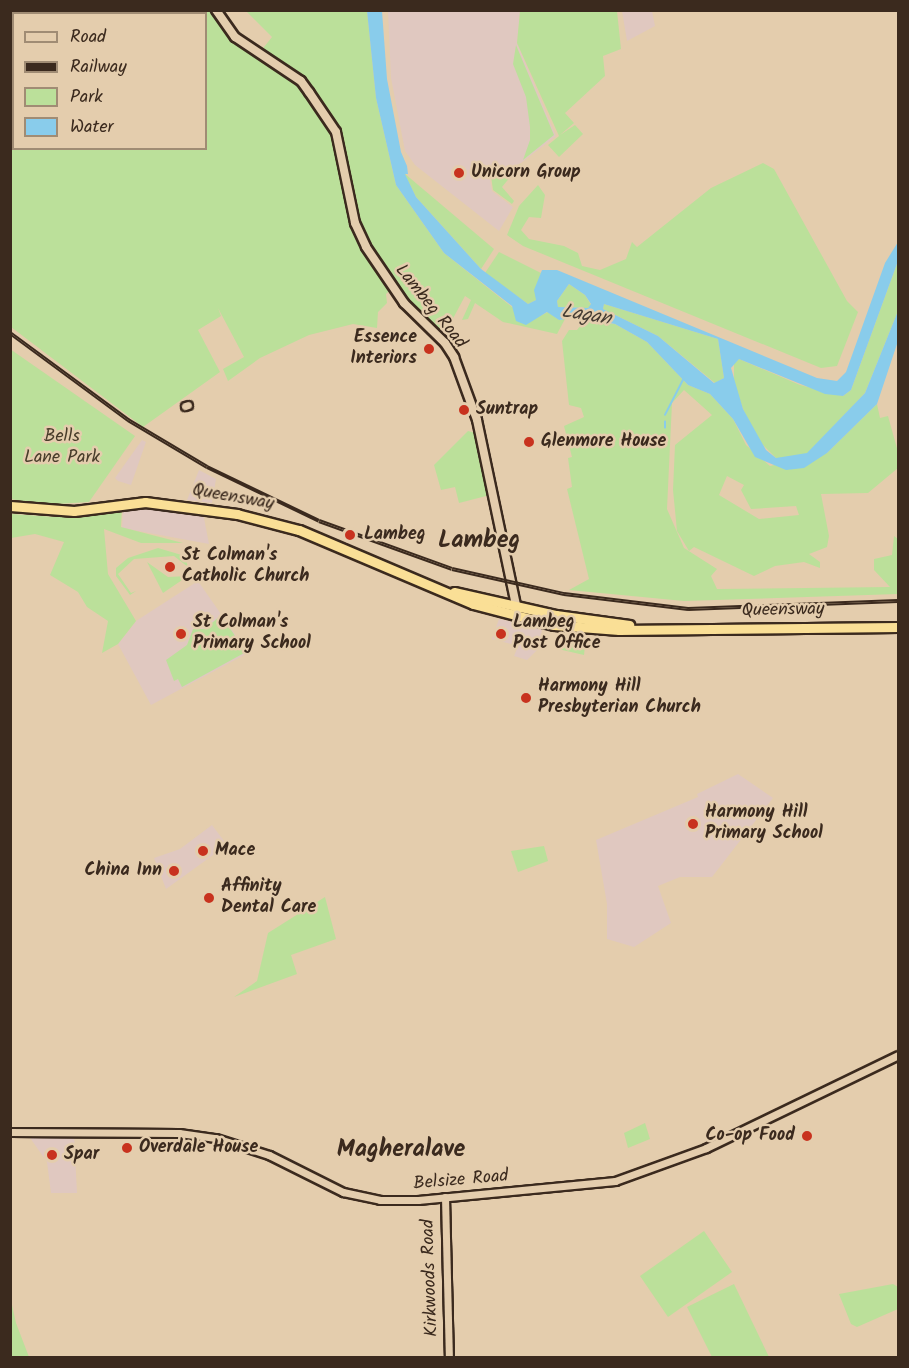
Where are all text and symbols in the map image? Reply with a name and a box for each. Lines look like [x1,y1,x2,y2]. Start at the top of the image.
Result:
legend [12,12,207,150]
text: Road [70,23,106,52]
text: Railway [70,53,127,82]
text: Park [70,83,103,112]
text: Water [70,113,114,142]
place label: Unicorn Group [471,162,581,184]
marker: Unicorn Group [452,166,466,180]
street label: Lambeg Road [390,261,470,353]
water label: Lagan [560,300,612,332]
place label: Essence Interiors [350,328,417,370]
marker: Essence Interiors [422,342,436,356]
place label: Suntrap [476,399,538,421]
marker: Suntrap [457,403,471,417]
park label: Bells Lane Park [24,427,100,470]
place label: Glenmore House [541,431,666,453]
marker: Glenmore House [522,435,536,449]
street label: Queensway [190,480,276,516]
place label: Lambeg [364,524,425,546]
marker: Lambeg [341,526,359,544]
district label: Lambeg [438,527,520,555]
place label: St Colman's Catholic Church [182,546,309,588]
marker: St Colman's Catholic Church [163,560,177,574]
street label: Queensway [741,599,825,623]
place label: St Colman's Primary School [193,613,311,656]
place label: Lambeg Post Office [513,613,600,656]
marker: St Colman's Primary School [174,627,188,641]
marker: Lambeg Post Office [494,627,508,641]
place label: Harmony Hill Presbyterian Church [538,677,701,720]
marker: Harmony Hill Presbyterian Church [519,691,533,705]
place label: Harmony Hill Primary School [705,803,823,846]
marker: Harmony Hill Primary School [686,817,700,831]
place label: Mace [215,840,255,862]
marker: Mace [196,844,210,858]
place label: China Inn [84,860,162,882]
marker: China Inn [167,864,181,878]
place label: Affinity Dental Care [221,877,316,920]
marker: Affinity Dental Care [202,891,216,905]
place label: Co-op Food [705,1125,795,1147]
marker: Co-op Food [800,1129,814,1143]
district label: Magheralave [337,1136,465,1164]
place label: Overdale House [139,1137,258,1159]
marker: Overdale House [120,1141,134,1155]
place label: Spar [64,1144,99,1166]
marker: Spar [45,1148,59,1162]
street label: Belsize Road [413,1166,509,1196]
street label: Kirkwoods Road [418,1219,444,1337]

